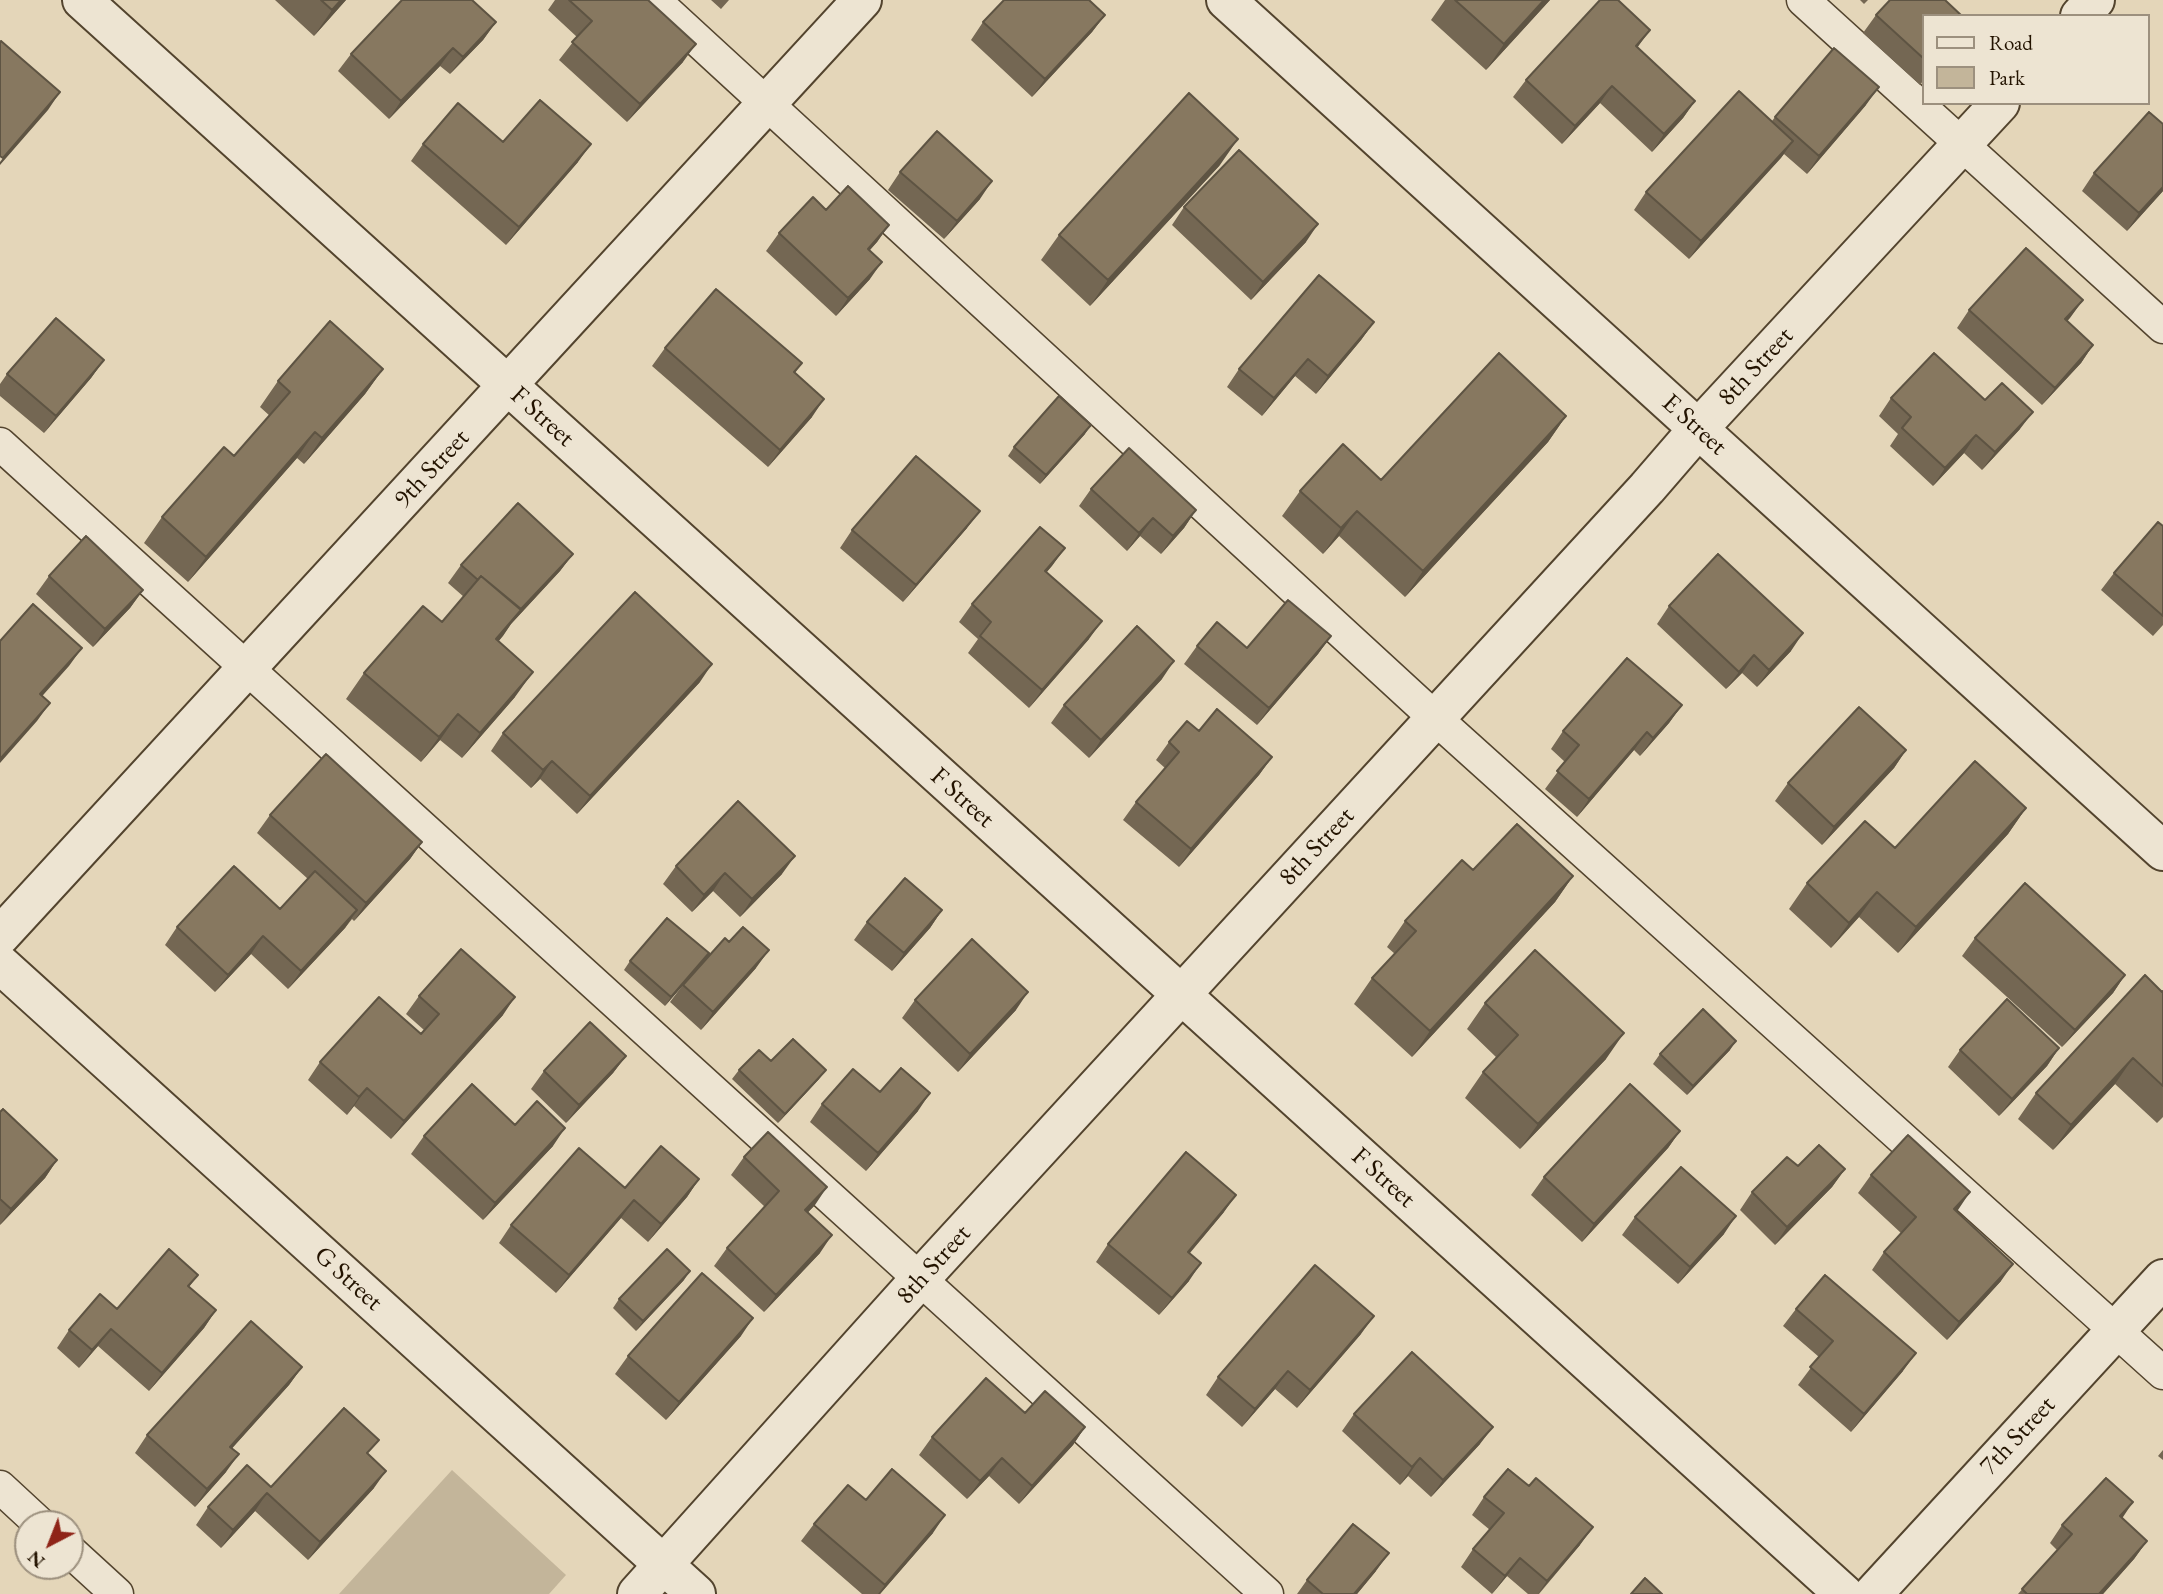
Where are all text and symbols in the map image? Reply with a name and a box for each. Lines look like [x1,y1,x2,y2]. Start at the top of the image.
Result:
legend [1922,14,2149,105]
text: Road [1989,29,2033,56]
text: Park [1989,64,2025,91]
street label: 8th Street [1712,321,1800,413]
street label: F Street [503,380,581,454]
street label: E Street [1655,388,1733,462]
street label: 9th Street [388,423,476,515]
street label: F Street [923,761,1001,835]
street label: 8th Street [1273,801,1361,893]
street label: F Street [1344,1141,1422,1215]
street label: 8th Street [890,1219,978,1311]
street label: G Street [307,1240,389,1318]
street label: 7th Street [1974,1390,2062,1482]
north arrow [14,1510,84,1580]
text: N [22,1545,50,1574]

